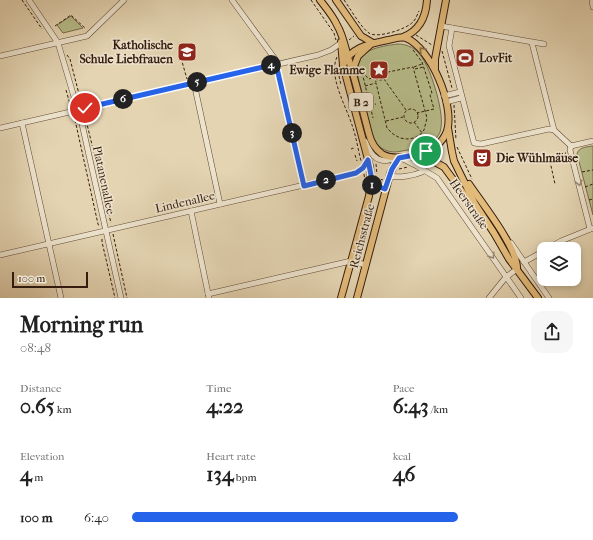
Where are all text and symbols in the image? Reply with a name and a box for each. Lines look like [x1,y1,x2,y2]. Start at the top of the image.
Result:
place label: Katholische Schule Liebfrauen [79,38,174,66]
school or university icon: Katholische Schule Liebfrauen [176,41,198,63]
one-way arrow [419,47,427,55]
sports icon: LovFit [454,47,476,69]
place label: LovFit [479,51,513,65]
pin: 4 [261,55,281,75]
text: 4 [268,58,274,71]
place icon: Ewige Flamme [368,59,390,81]
place label: Ewige Flamme [289,63,365,78]
pin: 5 [187,72,207,92]
text: 5 [195,75,199,88]
pin: 6 [113,89,133,109]
pin [68,91,102,125]
text: 6 [120,92,126,105]
road number: B 2 [349,93,373,111]
icon: check [74,97,96,119]
pin: 3 [282,123,302,143]
text: 3 [290,126,294,139]
pin [409,134,443,168]
icon: arrive [415,140,437,162]
street label: Platanenallee [90,144,118,216]
theatre icon: Die Wühlmäuse [471,147,493,169]
place label: Die Wühlmäuse [496,151,578,165]
pin: 2 [316,170,336,190]
text: 2 [323,173,329,186]
pin: 1 [362,175,382,195]
street label: Heerstraße [447,176,491,232]
text: 1 [370,178,374,191]
one-way arrow [574,180,583,187]
street label: Lindenallee [154,188,216,216]
street label: Reichsstraße [347,202,377,270]
map controls [537,242,581,286]
button: layers [537,242,581,286]
one-way arrow [487,251,494,258]
scale bar [12,270,88,289]
text: 100 m [18,272,46,285]
button: share [531,311,573,353]
text: Morning run [20,312,143,338]
text: 08:48 [20,340,51,355]
text: Distance [20,382,61,395]
text: Time [206,382,231,395]
text: Pace [393,382,415,395]
text: 0.65 [20,395,54,418]
text: 4:22 [206,395,244,418]
text: 6:43 [393,395,428,418]
text: km [54,403,72,416]
text: /km [428,403,448,416]
text: Elevation [20,450,64,463]
text: Heart rate [206,450,256,463]
text: kcal [393,450,411,463]
text: 4 [20,463,32,486]
text: 134 [206,463,233,486]
text: 46 [393,463,415,486]
text: m [32,471,43,484]
text: bpm [233,471,257,484]
text: 100 m [20,510,53,525]
text: 6:40 [84,510,109,525]

